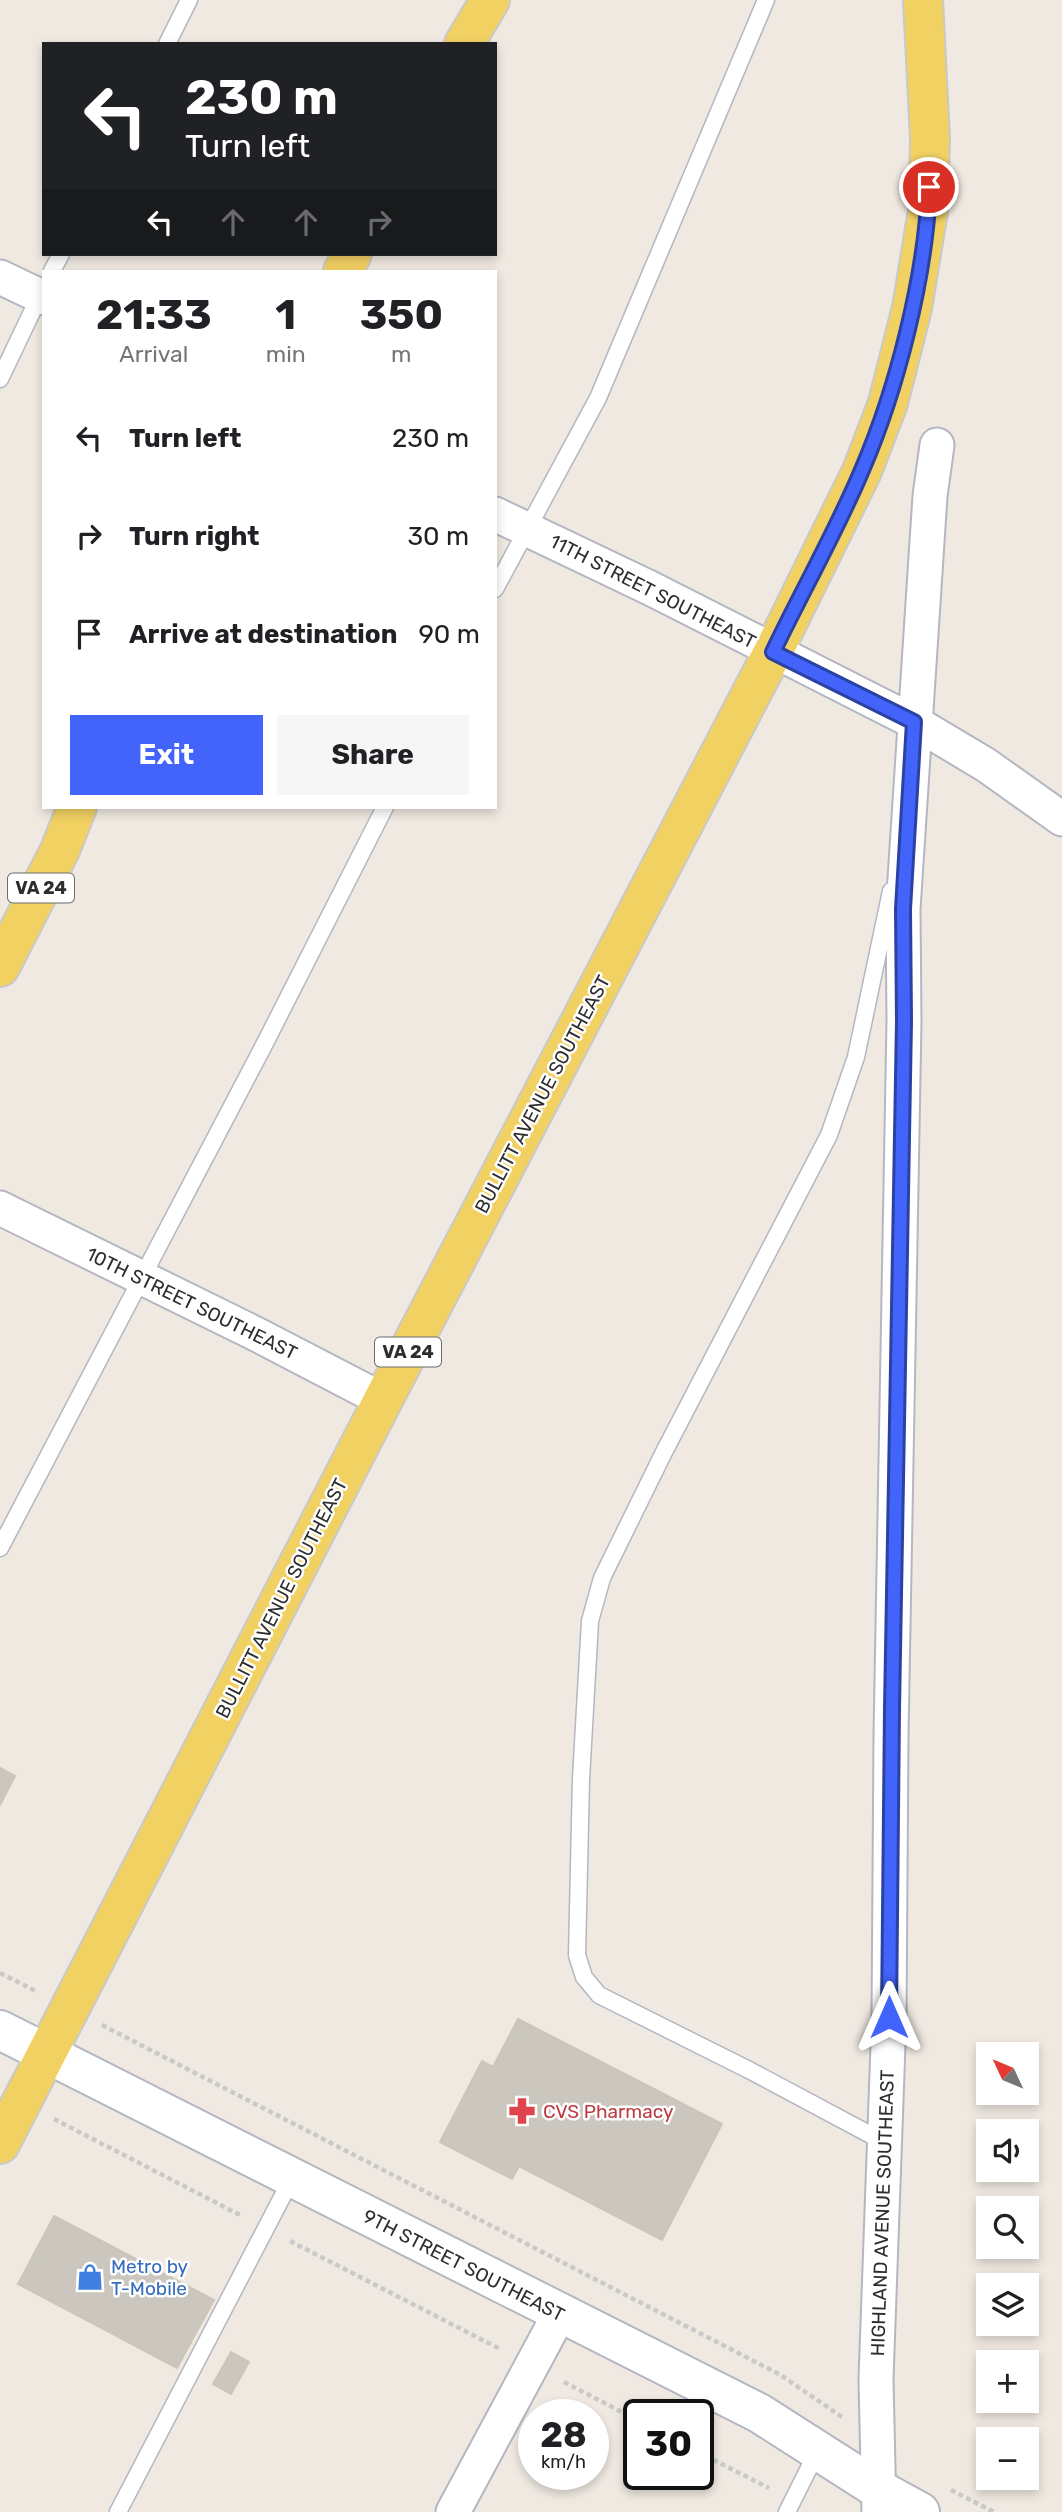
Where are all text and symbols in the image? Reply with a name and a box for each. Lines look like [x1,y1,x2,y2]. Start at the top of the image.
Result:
text: 230 m [185,68,338,126]
icon: left [70,70,161,161]
text: Turn left [185,127,310,165]
pin [899,157,959,217]
icon: arrive [910,168,948,206]
icon: left [141,203,179,241]
icon: ahead [214,203,252,241]
icon: ahead [287,203,325,241]
icon: right [360,203,398,241]
text: 21:33 [96,290,212,340]
text: 1 [275,290,296,340]
text: 350 [360,290,443,340]
text: Arrival [119,340,188,368]
text: min [266,340,306,368]
text: m [391,340,412,368]
icon: left [70,419,108,457]
text: Turn left [129,423,241,454]
text: 230 m [392,423,469,454]
icon: right [70,517,108,555]
text: Turn right [129,521,259,552]
text: 30 m [407,521,469,552]
street label: 11TH STREET SOUTHEAST [546,529,760,653]
icon: arrive [70,615,108,653]
text: Arrive at destination [129,619,397,650]
text: 90 m [418,619,480,650]
button: Exit [70,715,263,795]
button: Share [277,715,469,795]
road number: VA 24 [8,874,74,903]
street label: BULLITT AVENUE SOUTHEAST [470,971,615,1217]
street label: 10TH STREET SOUTHEAST [83,1242,301,1365]
road number: VA 24 [375,1338,441,1366]
street label: BULLITT AVENUE SOUTHEAST [211,1474,352,1722]
position arrow [852,1980,926,2054]
north arrow [976,2042,1040,2105]
map controls [976,2042,1039,2490]
street label: HIGHLAND AVENUE SOUTHEAST [866,2069,899,2357]
pharmacy icon: CVS Pharmacy [507,2096,537,2126]
place label: CVS Pharmacy [543,2100,673,2123]
button: sound [976,2119,1039,2182]
button: search [976,2196,1039,2259]
street label: 9TH STREET SOUTHEAST [359,2205,568,2326]
place label: Metro by T-Mobile [111,2255,188,2300]
shop icon: Metro by T-Mobile [75,2262,105,2292]
button: layers [976,2273,1039,2336]
button: + [976,2350,1039,2413]
speed limit sign: 30 [623,2399,714,2490]
text: 28 [540,2414,587,2456]
button: − [976,2427,1039,2490]
text: km/h [541,2451,586,2473]

